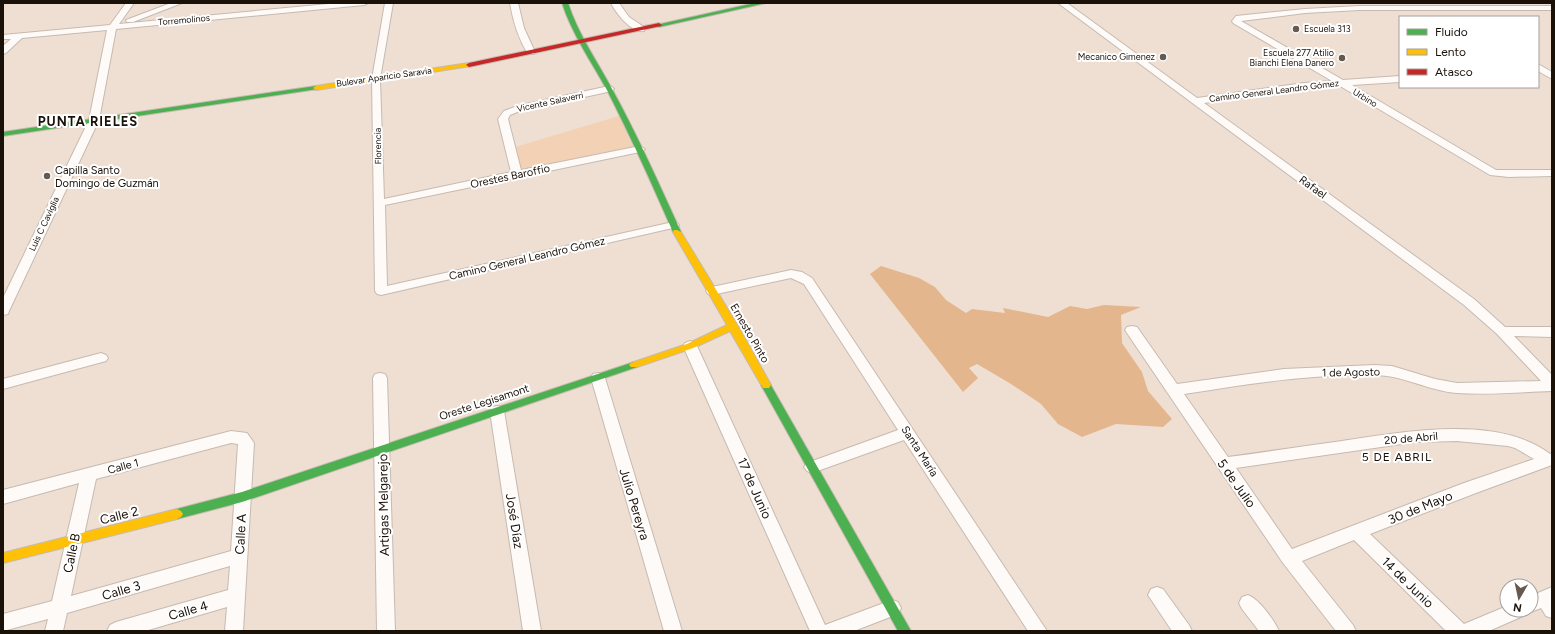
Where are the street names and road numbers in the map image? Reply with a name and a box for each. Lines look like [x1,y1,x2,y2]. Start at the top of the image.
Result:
street label: Torremolinos [158,12,210,27]
street label: Bulevar Aparicio Saravia [335,64,433,89]
street label: Camino General Leandro Gómez [1208,77,1340,104]
street label: Urbino [1351,86,1380,109]
street label: Vicente Salaverri [516,89,584,114]
street label: Florencia [372,127,383,164]
street label: Orestes Baroffio [469,162,551,191]
street label: Rafael [1297,173,1329,202]
street label: Luis C Caviglia [26,195,61,253]
street label: Camino General Leandro Gómez [448,234,606,283]
street label: Ernesto Pinto [727,301,772,365]
street label: 1 de Agosto [1322,365,1380,380]
street label: Oreste Legisamont [438,382,531,423]
street label: Santa María [898,424,941,479]
street label: 20 de Abril [1384,430,1438,447]
street label: Artigas Melgarejo [375,454,392,556]
street label: 17 de Junio [734,455,775,521]
street label: Calle 1 [106,456,140,477]
street label: 5 de Julio [1214,456,1259,511]
street label: Julio Pereyra [616,466,653,542]
street label: 30 de Mayo [1386,488,1455,527]
street label: José Díaz [503,492,526,550]
street label: Calle 2 [98,503,140,528]
street label: Calle A [232,513,249,555]
street label: Calle B [60,532,83,574]
street label: 14 de Junio [1379,554,1437,611]
street label: Calle 3 [100,578,142,603]
street label: Calle 4 [167,598,209,623]

